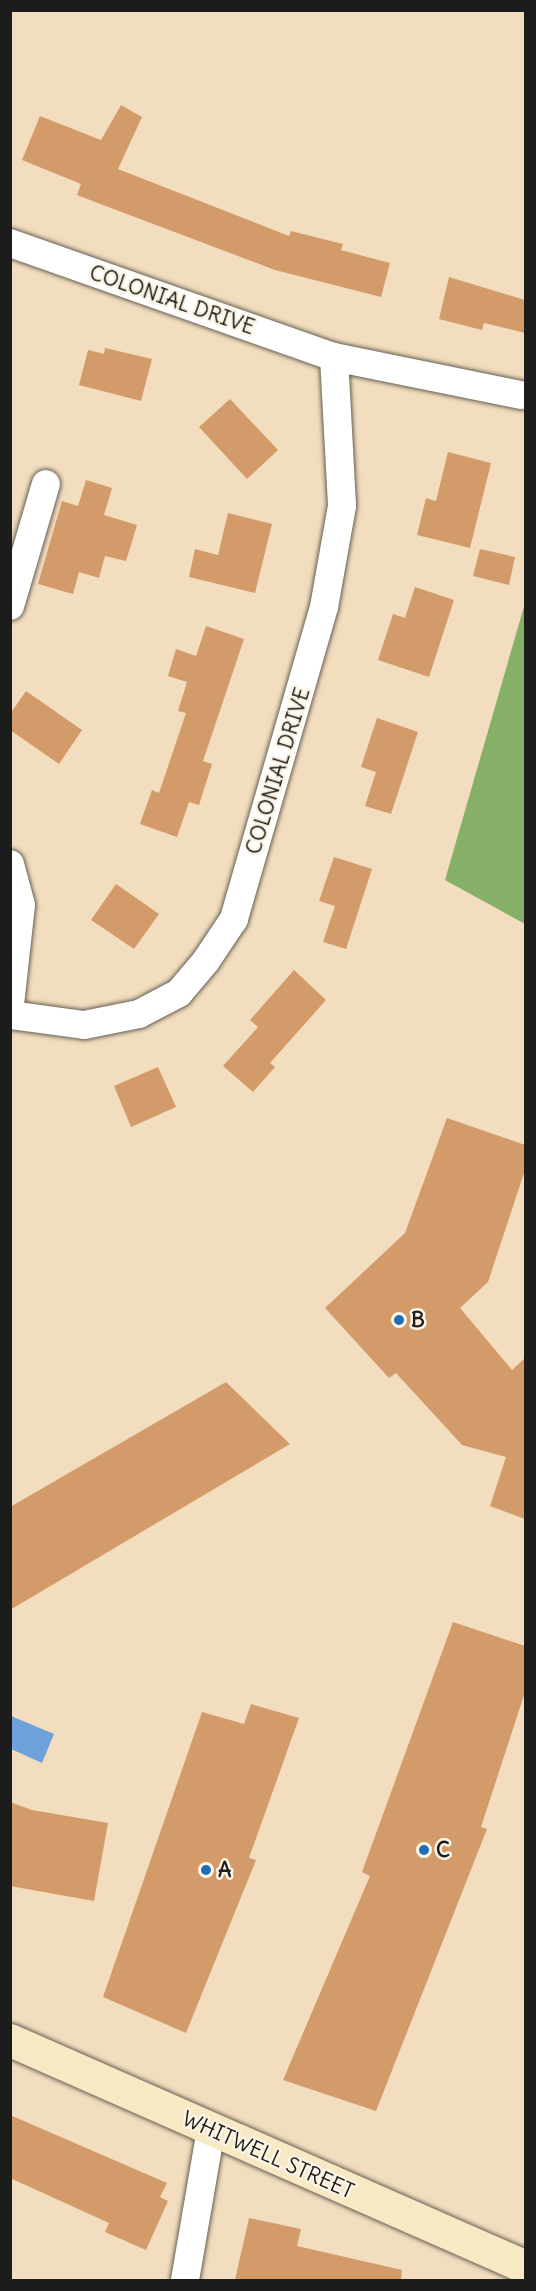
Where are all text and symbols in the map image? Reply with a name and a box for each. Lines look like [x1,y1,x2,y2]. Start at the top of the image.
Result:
street label: COLONIAL DRIVE [86,260,258,340]
street label: COLONIAL DRIVE [241,685,315,857]
place label: B [411,1307,425,1333]
marker: B [392,1313,406,1327]
place label: C [436,1837,450,1863]
marker: C [417,1843,431,1857]
place label: A [218,1857,231,1883]
marker: A [199,1863,213,1877]
street label: WHITWELL STREET [178,2106,358,2204]

